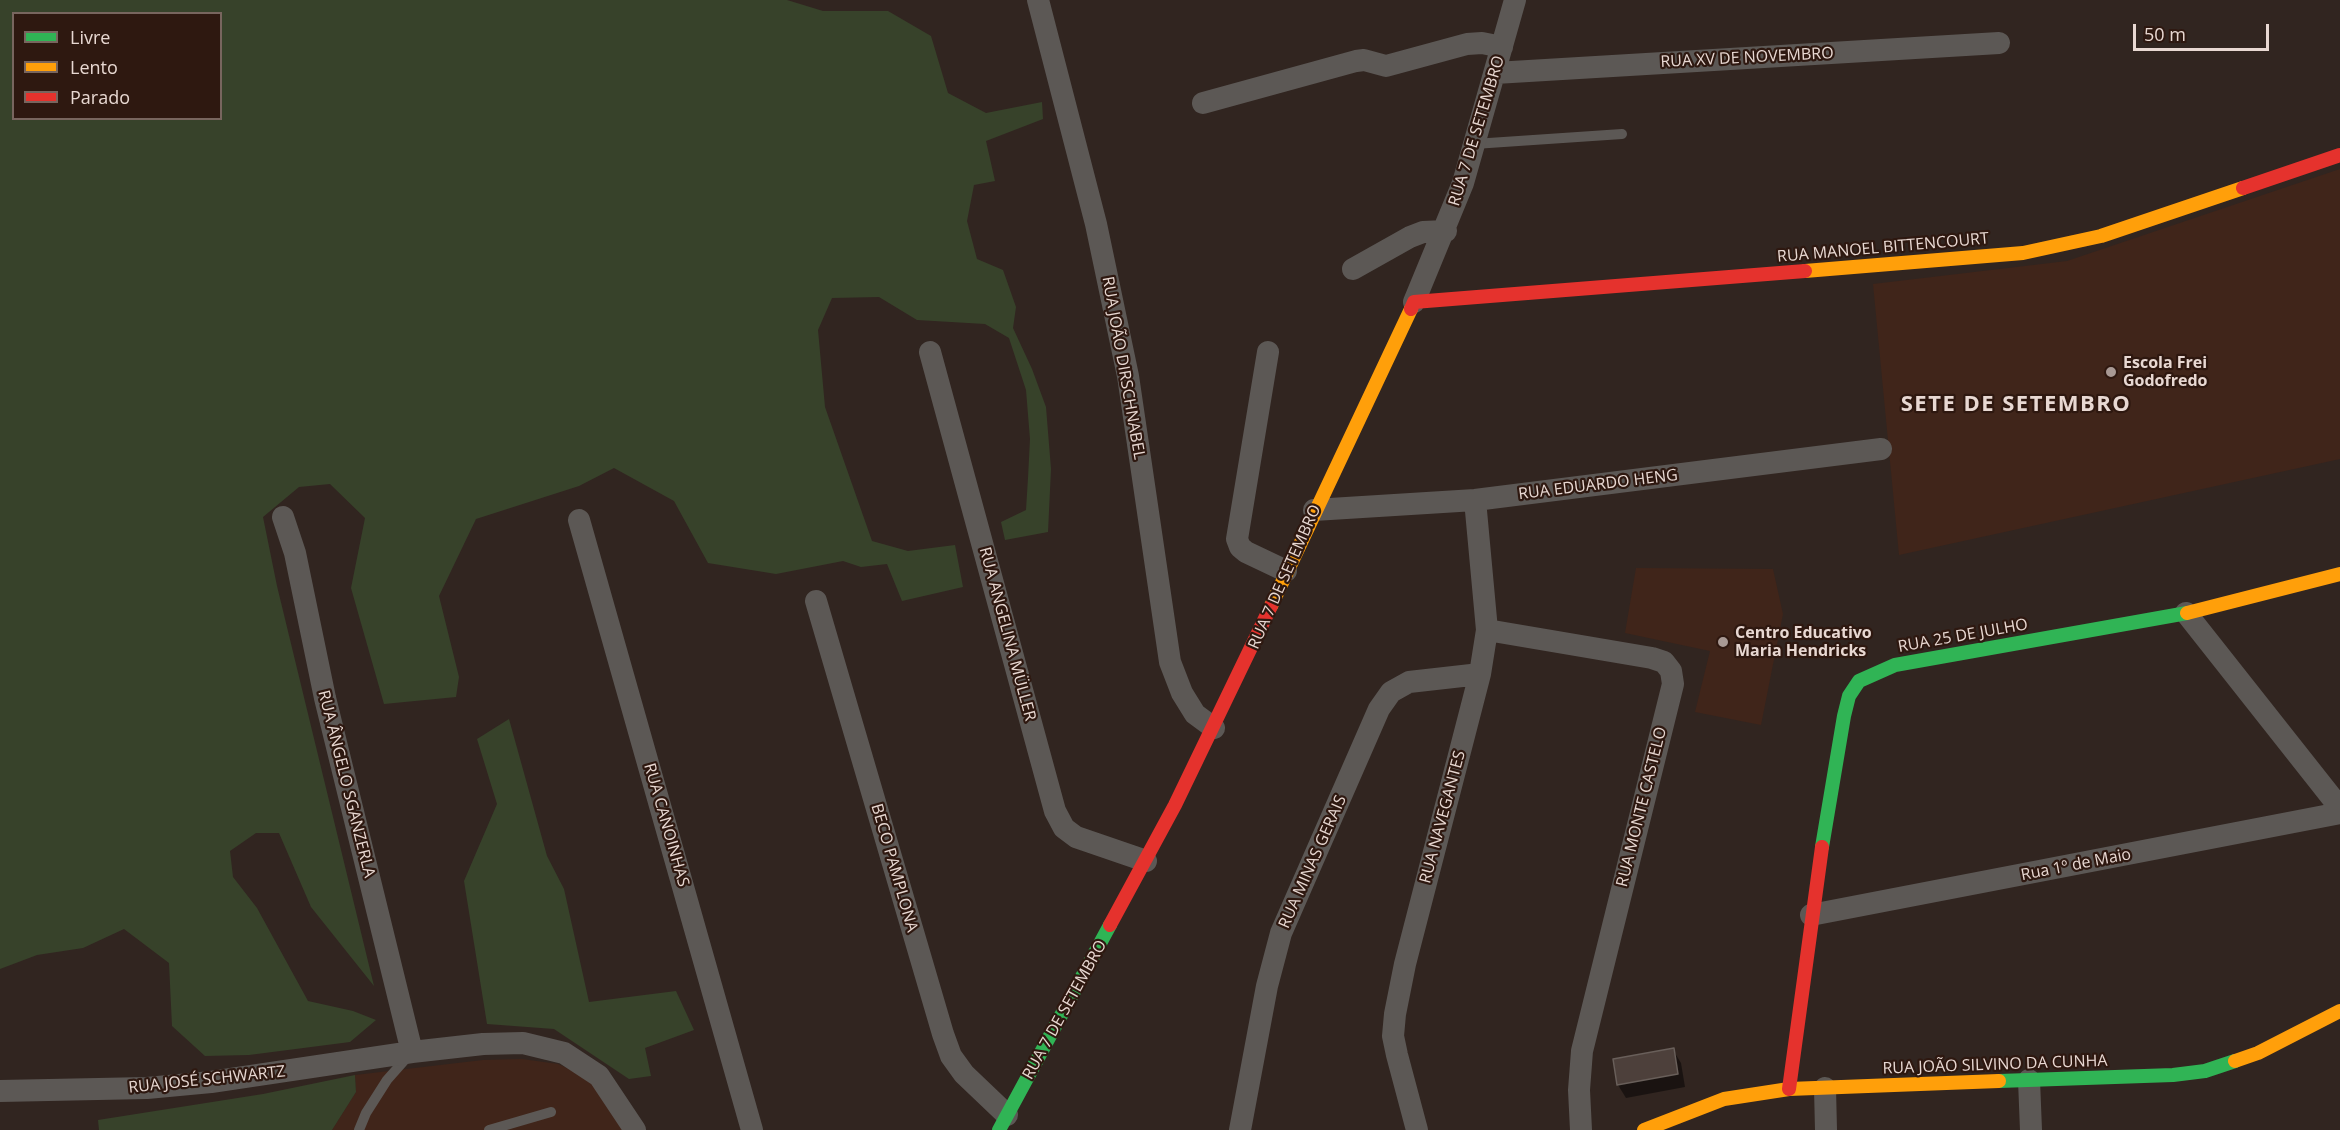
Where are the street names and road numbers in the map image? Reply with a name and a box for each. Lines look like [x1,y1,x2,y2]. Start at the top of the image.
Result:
street label: RUA XV DE NOVEMBRO [1660,44,1834,72]
street label: RUA 7 DE SETEMBRO [1445,54,1509,208]
street label: RUA MANOEL BITTENCOURT [1776,229,1990,267]
street label: RUA JOÃO DIRSCHNABEL [1097,275,1149,461]
street label: RUA EDUARDO HENG [1517,466,1679,504]
street label: RUA 7 DE SETEMBRO [1244,502,1326,652]
street label: RUA ANGELINA MÜLLER [975,545,1039,723]
street label: RUA 25 DE JULHO [1897,615,2029,657]
street label: RUA ÂNGELO SGANZERLA [313,688,379,880]
street label: RUA MONTE CASTELO [1613,725,1671,889]
street label: RUA NAVEGANTES [1416,749,1470,885]
street label: RUA CANOINHAS [639,761,693,889]
street label: RUA MINAS GERAIS [1275,793,1351,931]
street label: BECO PAMPLONA [866,802,922,934]
street label: Rua 1º de Maio [2019,845,2133,885]
street label: RUA 7 DE SETEMBRO [1019,937,1111,1083]
street label: RUA JOÃO SILVINO DA CUNHA [1882,1051,2108,1079]
street label: RUA JOSÉ SCHWARTZ [128,1062,286,1098]

